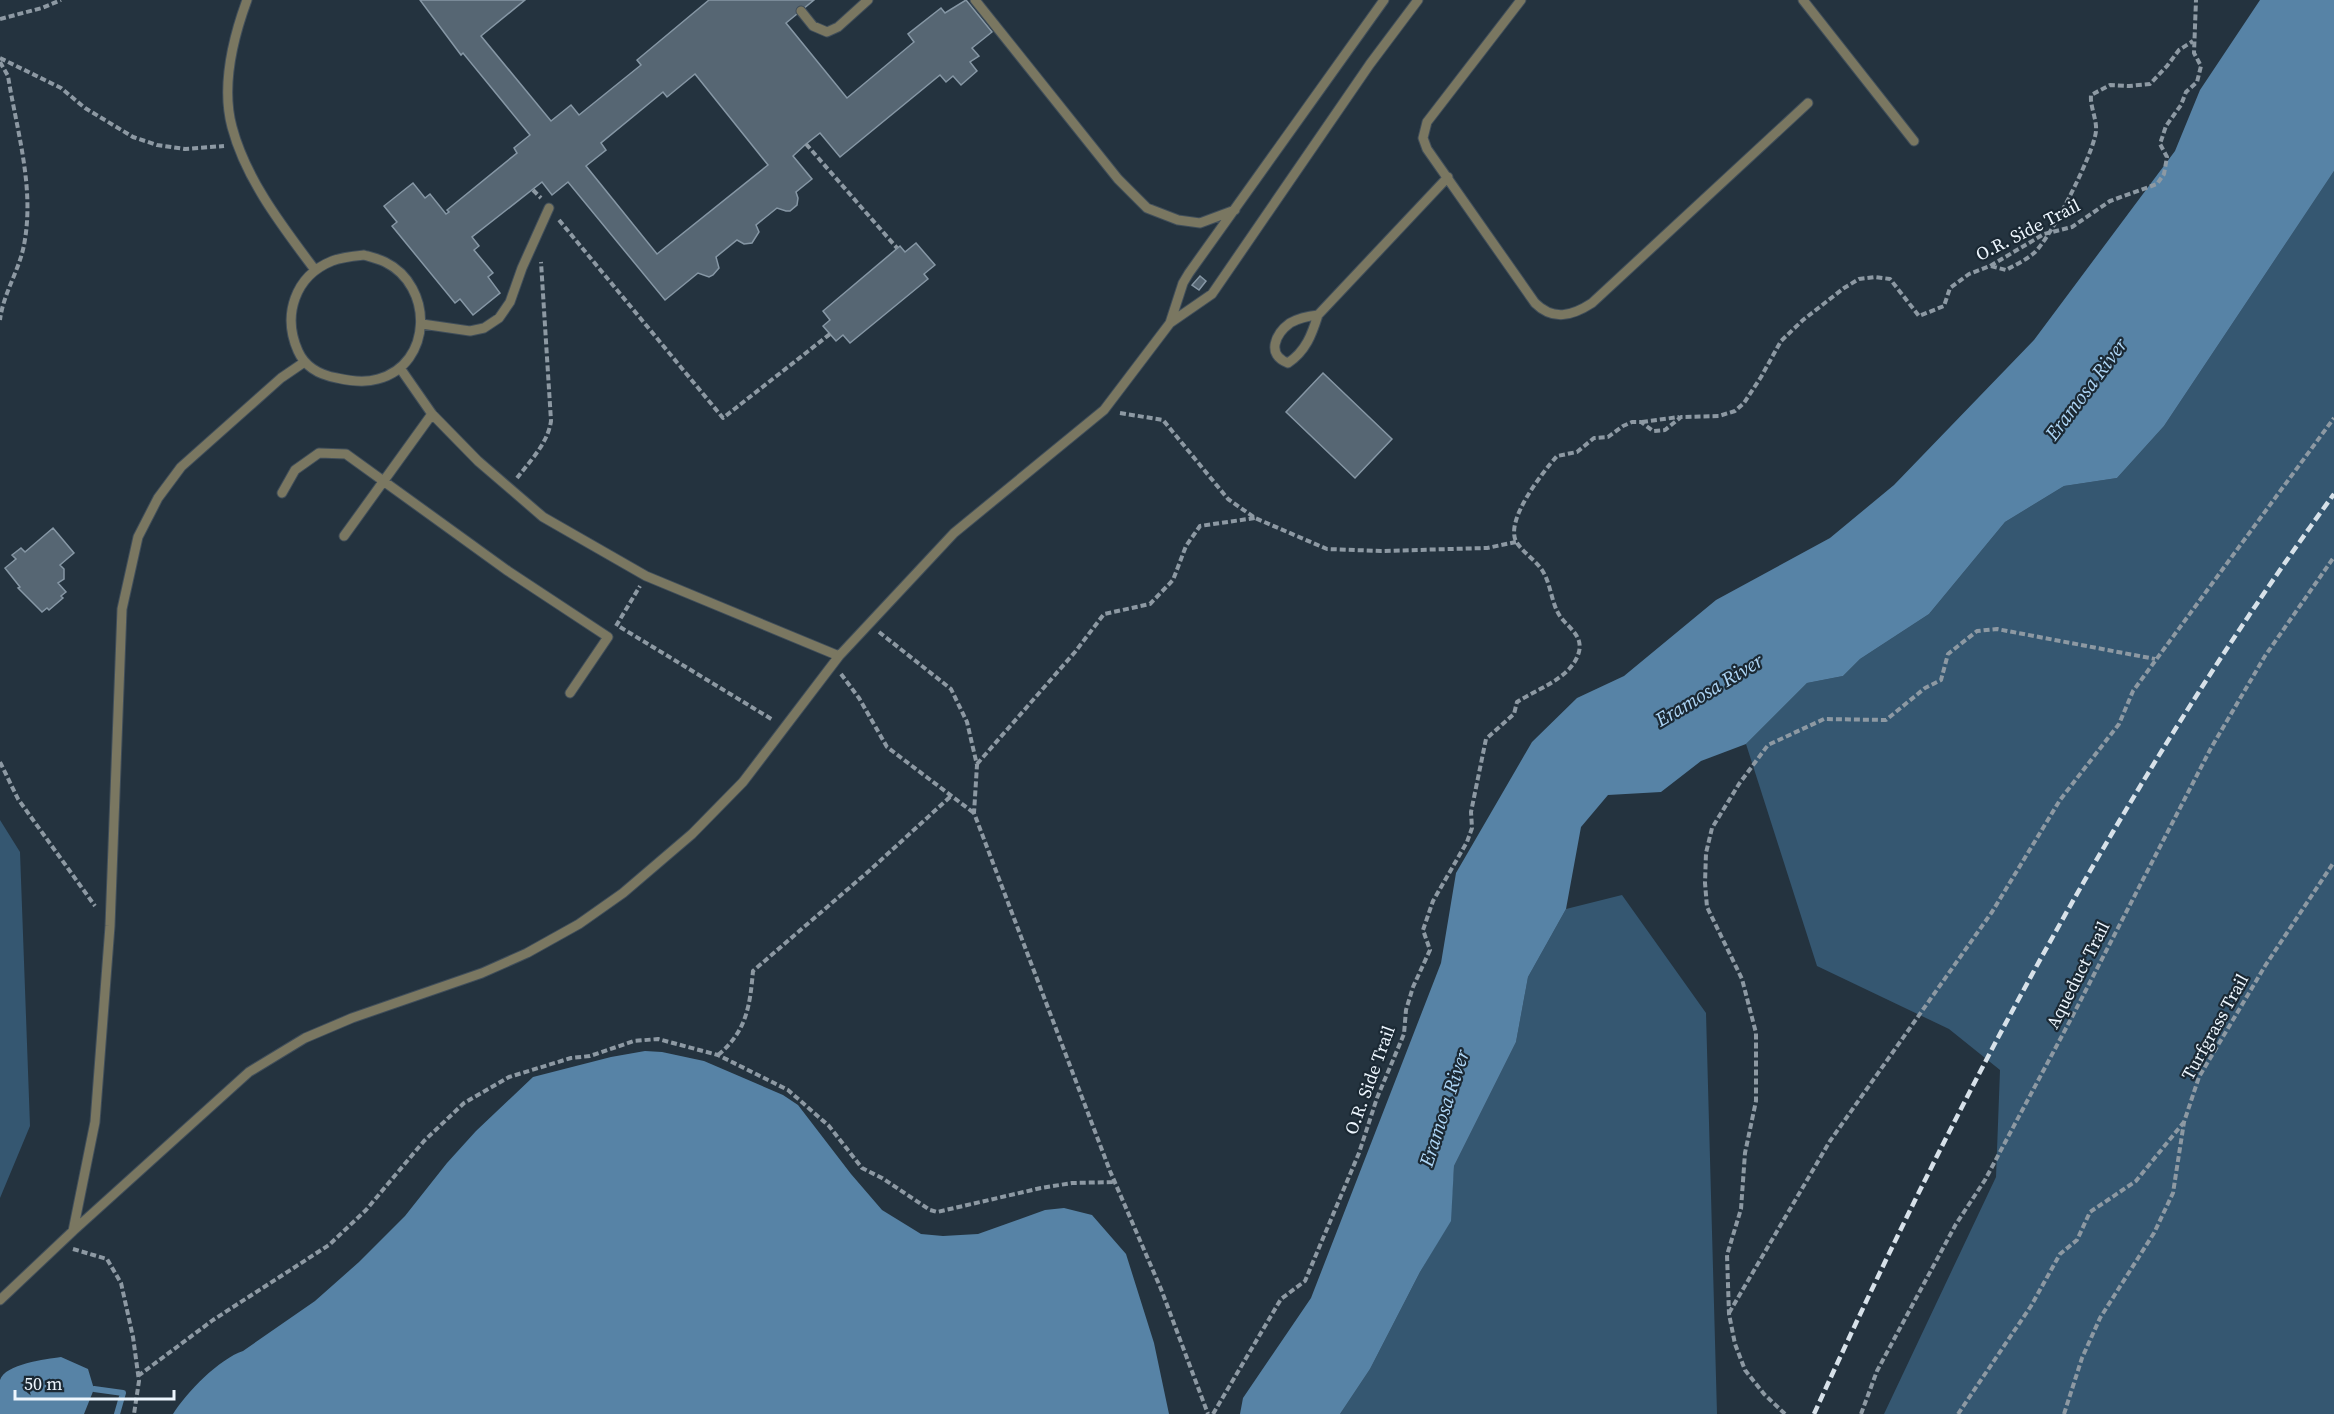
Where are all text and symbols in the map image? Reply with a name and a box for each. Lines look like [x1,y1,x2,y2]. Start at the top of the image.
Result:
street label: O.R. Side Trail [1971,193,2084,267]
water label: Eramosa River [2038,331,2134,447]
water label: Eramosa River [1649,646,1769,734]
street label: Aqueduct Trail [2040,917,2115,1033]
street label: Turfgrass Trail [2175,969,2254,1084]
street label: O.R. Side Trail [1338,1022,1401,1138]
water label: Eramosa River [1412,1045,1476,1171]
scale bar [15,1363,174,1401]
text: 50 m [24,1371,62,1396]

